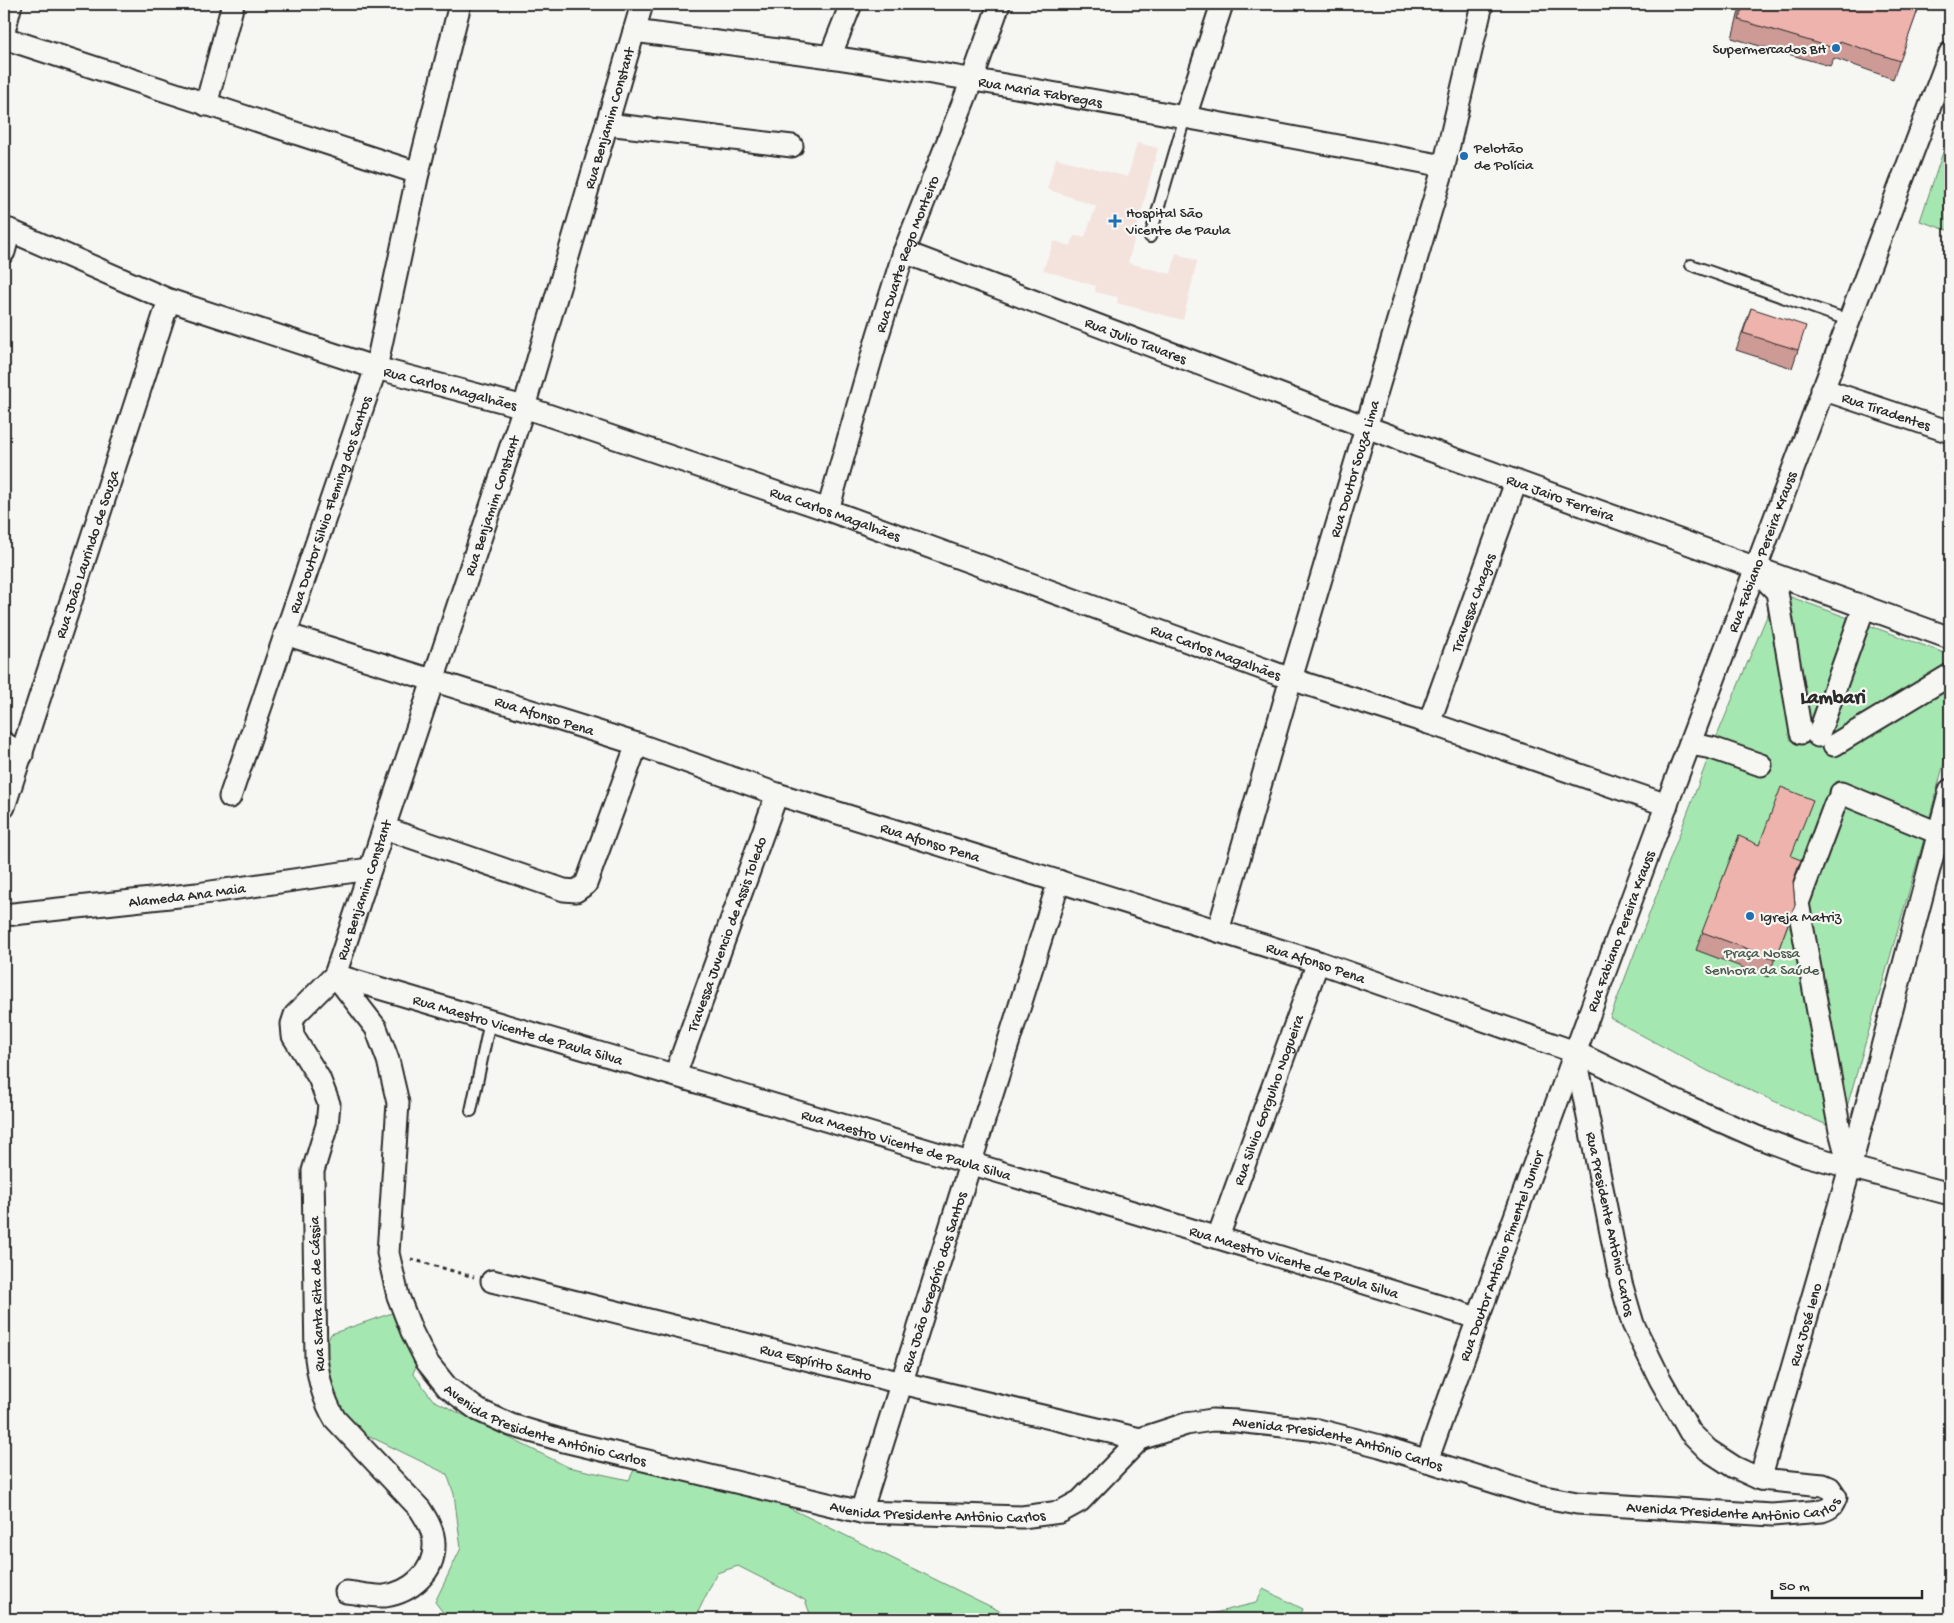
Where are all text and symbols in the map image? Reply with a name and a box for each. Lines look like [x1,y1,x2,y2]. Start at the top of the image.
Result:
place label: Supermercados BH [1713,41,1826,59]
marker: Supermercados BH [1830,42,1842,54]
street label: Rua Benjamim Constant [581,44,640,191]
street label: Rua Maria Fabregas [977,74,1104,113]
place label: Pelotão de Polícia [1473,140,1534,175]
marker: Pelotão de Polícia [1458,150,1470,162]
street label: Rua Duarte Rego Monteiro [872,173,944,335]
place label: Hospital São Vicente de Paula [1125,205,1231,240]
marker: Hospital São Vicente de Paula [1108,214,1122,228]
street label: Rua Julio Tavares [1082,314,1189,369]
street label: Rua Carlos Magalhães [381,363,519,416]
street label: Rua Tiradentes [1839,389,1933,436]
street label: Rua Doutor Silvio Fleming dos Santos [286,394,377,616]
street label: Rua Doutor Souza Lima [1327,398,1385,540]
street label: Rua Benjamim Constant [461,432,525,579]
street label: Rua João Laurindo de Souza [52,468,124,641]
street label: Rua Fabiano Pereira Krauss [1725,469,1802,635]
street label: Rua Jairo Ferreira [1503,471,1617,527]
street label: Rua Carlos Magalhães [767,484,903,547]
street label: Travessa Chagas [1448,551,1501,656]
street label: Rua Carlos Magalhães [1148,622,1283,686]
district label: Lambari [1800,688,1866,711]
street label: Rua Afonso Pena [492,693,597,741]
street label: Rua Benjamim Constant [334,816,398,963]
street label: Rua Afonso Pena [878,820,983,868]
street label: Travessa Juvencio de Assis Toledo [684,834,772,1036]
street label: Rua Fabiano Pereira Krauss [1584,848,1660,1015]
street label: Alameda Ana Maia [128,880,248,912]
place label: Igreja Matriz [1760,909,1842,927]
marker: Igreja Matriz [1744,910,1756,922]
street label: Rua Afonso Pena [1263,939,1368,989]
park label: Praça Nossa Senhora da Saúde [1705,945,1819,980]
street label: Rua Maestro Vicente de Paula Silva [410,992,625,1071]
street label: Rua Silvio Gorgulho Nogueira [1231,1012,1309,1188]
street label: Rua Maestro Vicente de Paula Silva [799,1106,1014,1186]
street label: Rua Presidente Antônio Carlos [1581,1131,1637,1319]
street label: Rua Doutor Antônio Pimentel Junior [1456,1147,1550,1364]
street label: Rua João Gregório dos Santos [898,1190,972,1375]
street label: Rua Santa Rita de Cássia [306,1215,330,1372]
street label: Rua Maestro Vicente de Paula Silva [1187,1223,1401,1304]
street label: Rua José Ieno [1786,1281,1827,1369]
street label: Rua Espírito Santo [758,1341,874,1386]
street label: Avenida Presidente Antônio Carlos [440,1381,648,1471]
street label: Avenida Presidente Antônio Carlos [1232,1414,1445,1476]
street label: Avenida Presidente Antônio Carlos [1626,1495,1846,1526]
street label: Avenida Presidente Antônio Carlos [828,1498,1047,1528]
scale bar [1772,1568,1922,1600]
text: 50 m [1779,1578,1810,1596]

